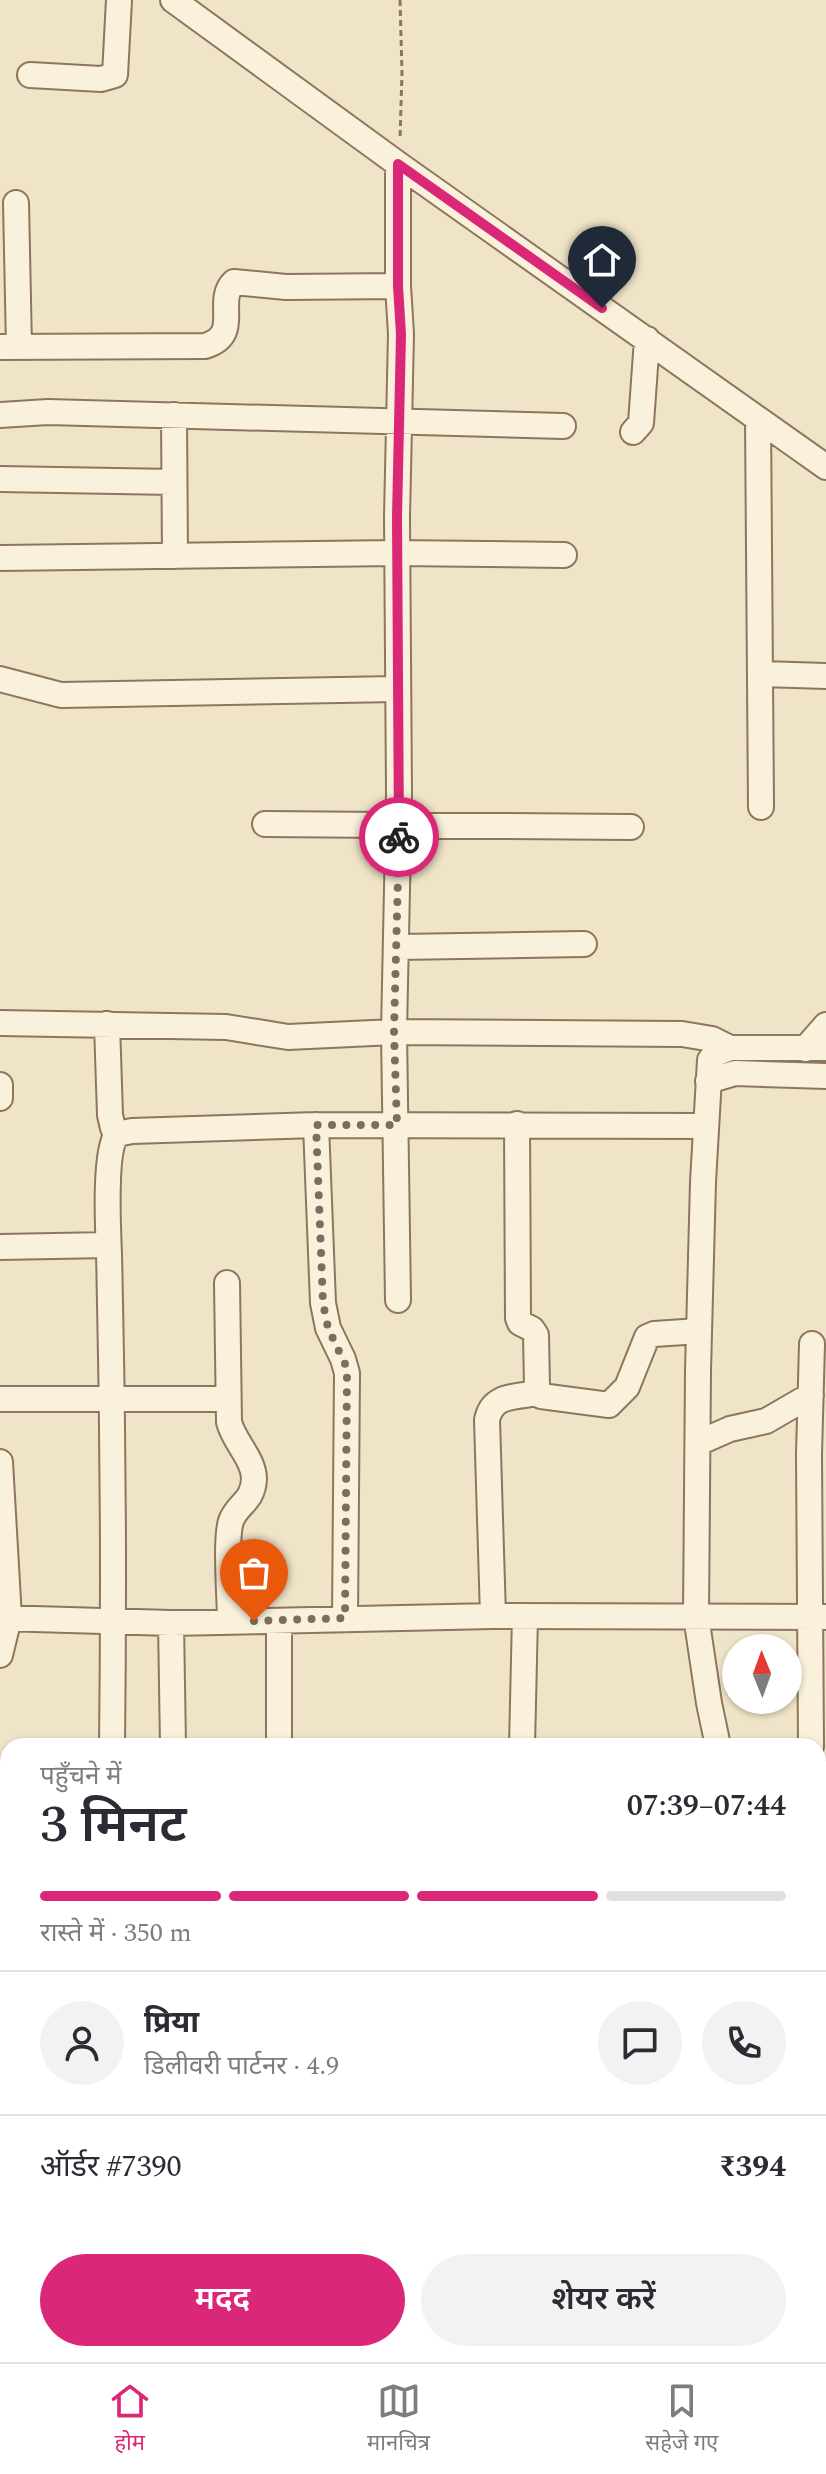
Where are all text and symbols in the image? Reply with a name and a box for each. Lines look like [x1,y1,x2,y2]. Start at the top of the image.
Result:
pin [568,226,636,308]
icon: home [580,238,624,282]
courier [359,797,439,877]
icon: bike [377,815,421,859]
pin [220,1539,288,1621]
icon: bag [232,1551,276,1595]
north arrow [722,1634,802,1714]
map controls [722,1634,802,1714]
text: पहुँचने में [40,1756,122,1796]
text: 07:39–07:44 [627,1783,786,1829]
text: 3 मिनट [40,1786,186,1865]
text: रास्ते में · 350 m [40,1913,192,1953]
text: प्रिया [144,2000,199,2046]
button: person [40,2001,124,2085]
button: chat [598,2001,682,2085]
button: phone [702,2001,786,2085]
text: डिलीवरी पार्टनर · 4.9 [144,2046,339,2086]
text: ऑर्डर #7390 [40,2144,182,2190]
text: ₹394 [719,2144,786,2190]
button: मदद [40,2254,405,2346]
button: शेयर करें [421,2254,786,2346]
tab: होम [108,2379,152,2460]
tab: मानचित्र [367,2379,430,2460]
tab: सहेजे गए [645,2379,718,2460]

